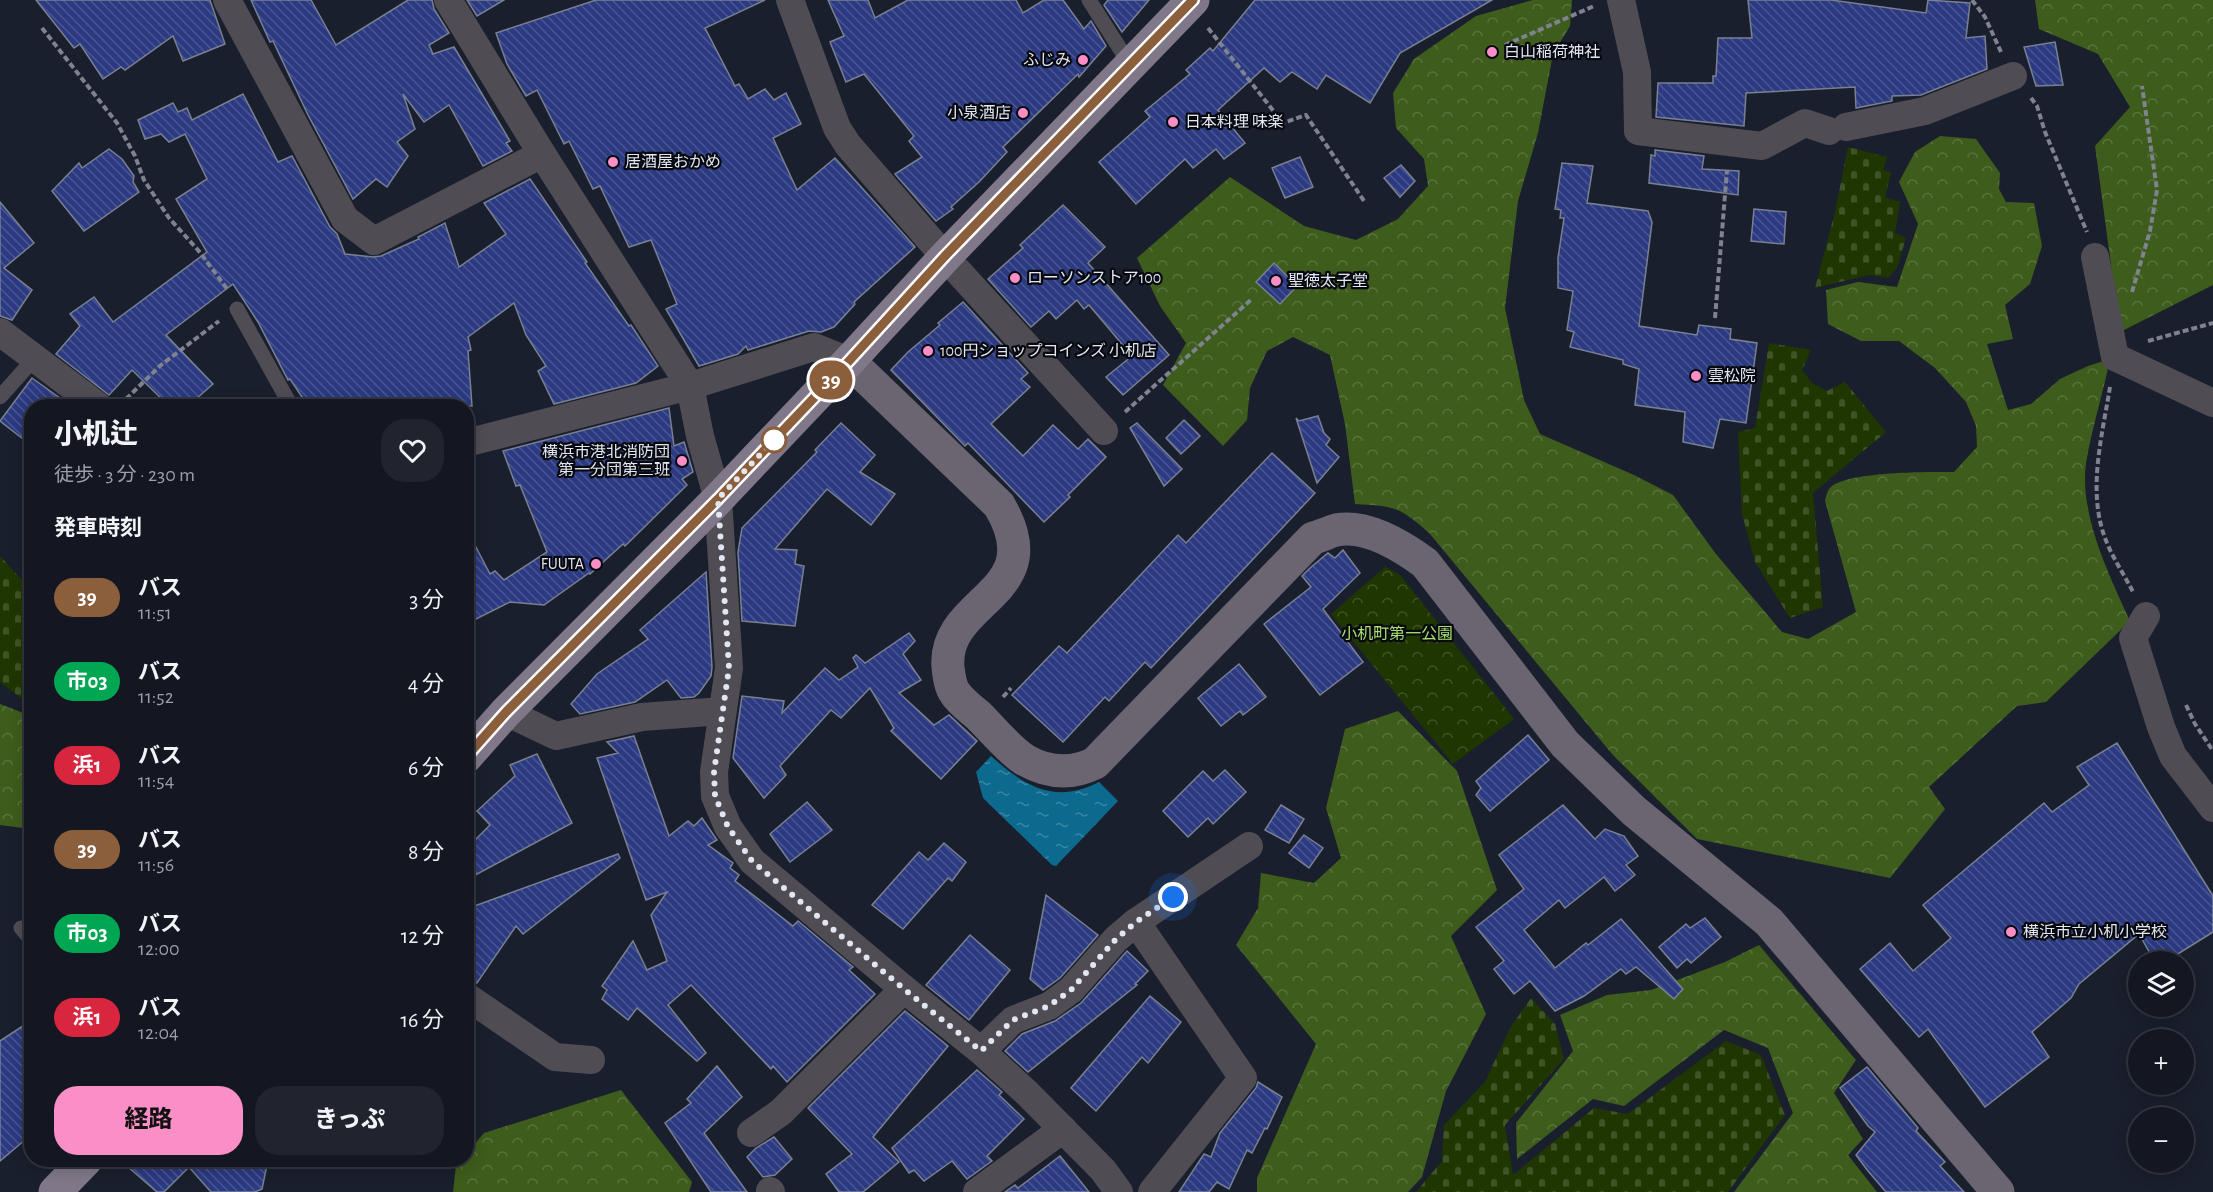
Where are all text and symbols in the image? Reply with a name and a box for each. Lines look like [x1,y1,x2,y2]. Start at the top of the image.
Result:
place label: 白山稲荷神社 [1504,43,1600,60]
marker: 白山稲荷神社 [1485,45,1499,59]
place label: ふじみ [1023,52,1071,68]
marker: ふじみ [1076,53,1090,67]
place label: 小泉酒店 [947,104,1011,121]
marker: 小泉酒店 [1016,106,1030,120]
place label: 日本料理 味楽 [1185,113,1284,130]
marker: 日本料理 味楽 [1166,115,1180,129]
place label: 居酒屋おかめ [625,153,721,170]
marker: 居酒屋おかめ [606,155,620,169]
place label: ローソンストア100 [1027,270,1161,286]
marker: ローソンストア100 [1008,271,1022,285]
place label: 聖徳太子堂 [1288,272,1368,289]
marker: 聖徳太子堂 [1269,274,1283,288]
place label: 100円ショップコインズ 小机店 [940,342,1157,359]
marker: 100円ショップコインズ 小机店 [921,344,935,358]
line badge: 39 [804,360,858,400]
place label: 雲松院 [1708,367,1756,384]
marker: 雲松院 [1689,369,1703,383]
text: 39 [821,370,841,391]
button: heart [381,419,444,482]
text: 小机辻 [54,421,138,449]
unlabelled marker [761,427,787,453]
place label: 横浜市港北消防団 第一分団第三班 [542,443,670,478]
marker: 横浜市港北消防団 第一分団第三班 [675,454,689,468]
text: 徒歩 · 3 分 · 230 m [54,465,195,485]
text: 発車時刻 [54,517,142,539]
place label: FUUTA [541,556,584,572]
marker: FUUTA [589,557,603,571]
text: バス [138,577,182,599]
text: 39 [77,587,97,608]
text: 3 分 [409,589,444,611]
text: 11:51 [138,603,172,623]
park label: 小机町第一公園 [1341,625,1453,642]
text: バス [138,661,182,683]
text: 市03 [67,671,108,692]
text: 4 分 [408,673,444,695]
text: 11:52 [138,687,174,707]
text: バス [138,745,182,767]
text: 浜1 [73,755,101,776]
text: 6 分 [408,757,444,779]
text: 11:54 [138,771,174,791]
text: バス [138,829,182,851]
text: 39 [77,839,97,860]
text: 8 分 [408,841,444,863]
text: 11:56 [138,855,174,875]
your location [1158,882,1188,912]
text: バス [138,913,182,935]
text: 市03 [67,923,108,944]
place label: 横浜市立小机小学校 [2023,923,2167,940]
text: 12 分 [401,925,444,947]
marker: 横浜市立小机小学校 [2004,925,2018,939]
text: 12:00 [138,939,180,959]
map controls [2128,951,2194,1173]
button: layers [2128,951,2194,1017]
text: バス [138,997,182,1019]
text: 浜1 [73,1007,101,1028]
text: 16 分 [400,1009,444,1031]
text: 12:04 [138,1023,179,1043]
button: + [2128,1029,2194,1095]
button: 経路 [54,1086,243,1155]
button: きっぷ [255,1086,444,1155]
button: − [2128,1107,2194,1173]

